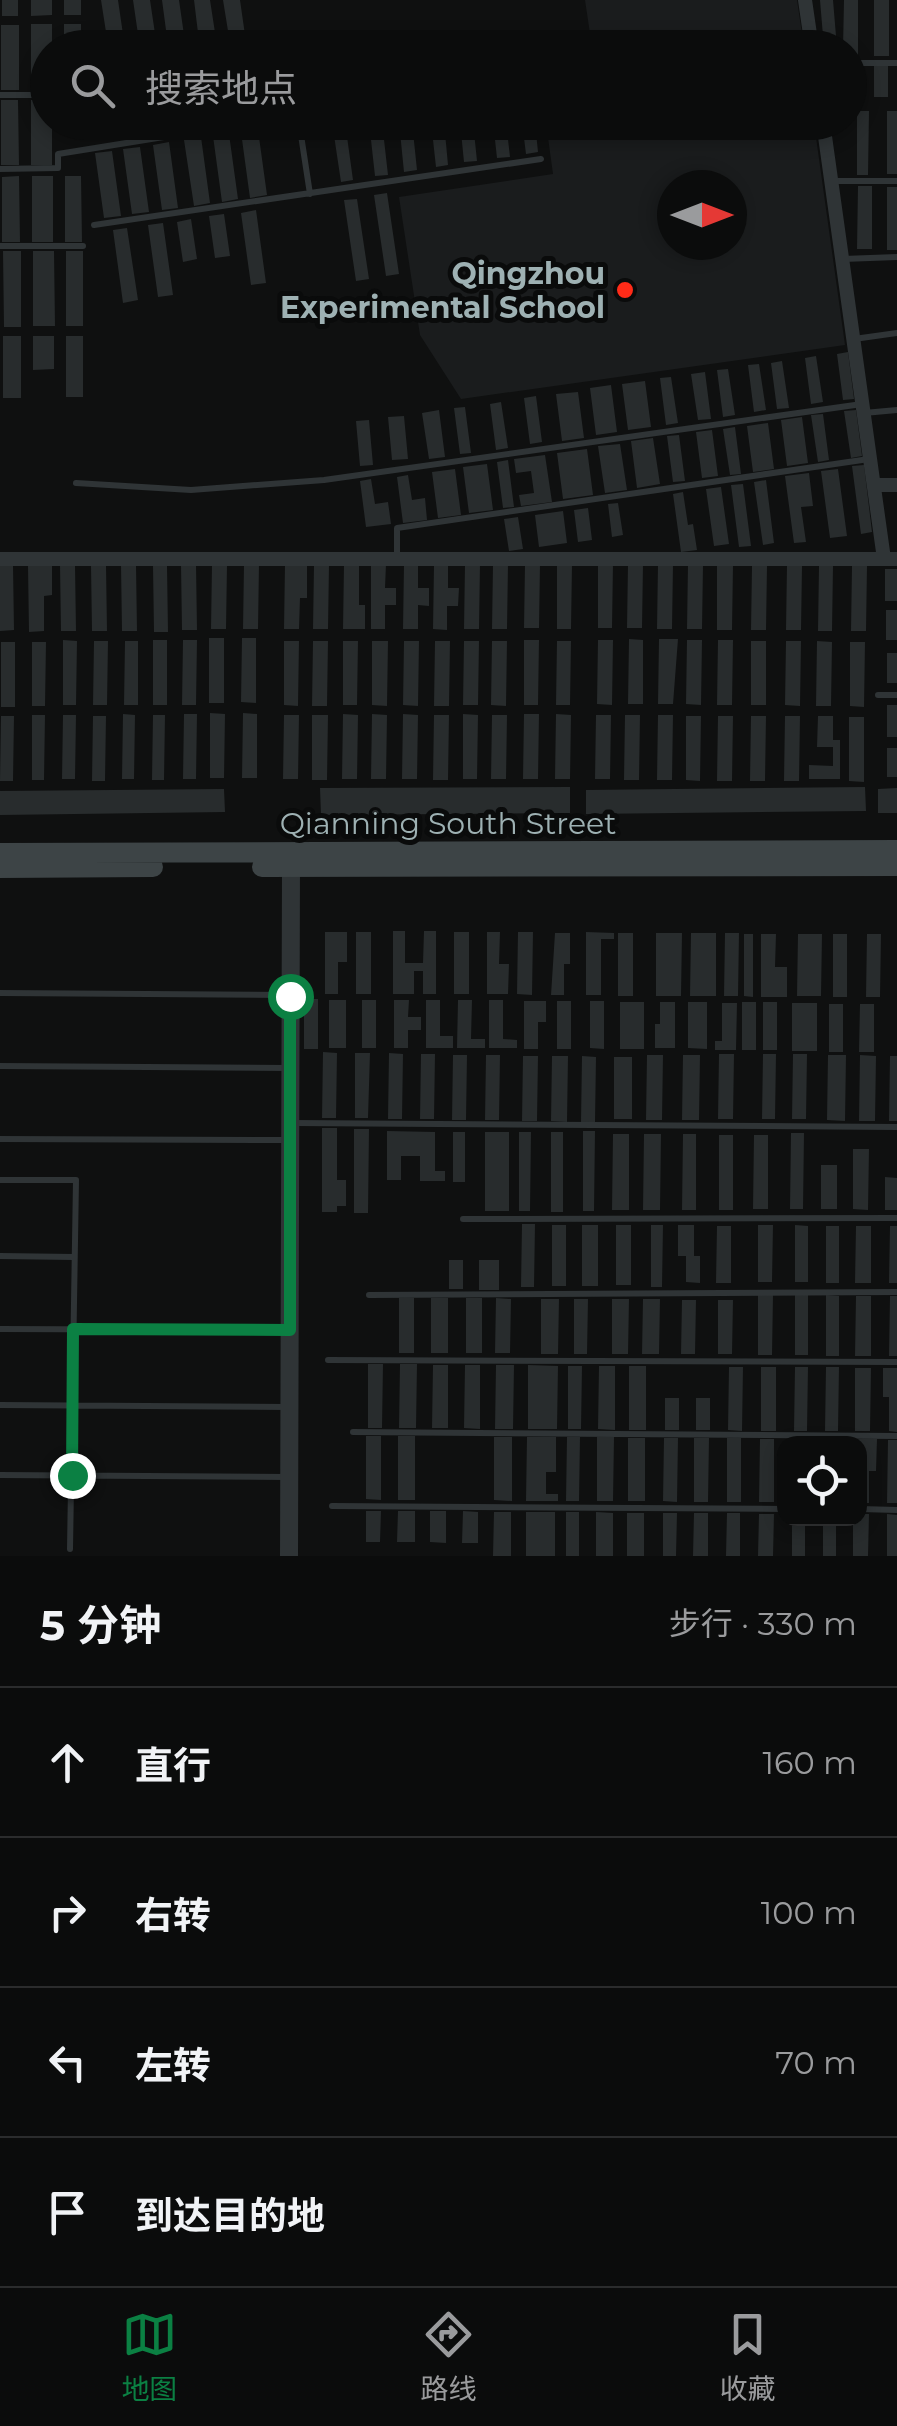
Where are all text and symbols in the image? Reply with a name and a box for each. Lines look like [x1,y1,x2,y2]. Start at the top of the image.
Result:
search box [30,30,867,140]
icon: search [65,58,120,113]
text: 搜索地点 [145,65,297,112]
north arrow [657,170,747,260]
place label: Qingzhou Experimental School [280,255,605,326]
marker: Qingzhou Experimental School [614,279,636,301]
street label: Qianning South Street [280,805,616,842]
route start [268,974,314,1020]
map controls [777,1436,867,1526]
button: locate [777,1436,867,1526]
route end [50,1453,96,1499]
text: 5 分钟 [40,1599,161,1651]
text: 步行 · 330 m [669,1604,857,1643]
icon: ahead [40,1735,95,1790]
text: 直行 [135,1742,211,1789]
text: 160 m [762,1743,857,1782]
icon: right [40,1885,95,1940]
text: 右转 [135,1892,211,1939]
text: 100 m [761,1893,857,1932]
icon: left [40,2035,95,2090]
text: 左转 [135,2042,211,2089]
text: 70 m [775,2043,857,2082]
icon: arrive [40,2185,95,2240]
text: 到达目的地 [135,2192,325,2239]
tab: 地图 [121,2307,178,2407]
tab: 路线 [420,2307,477,2407]
tab: 收藏 [719,2307,776,2407]

